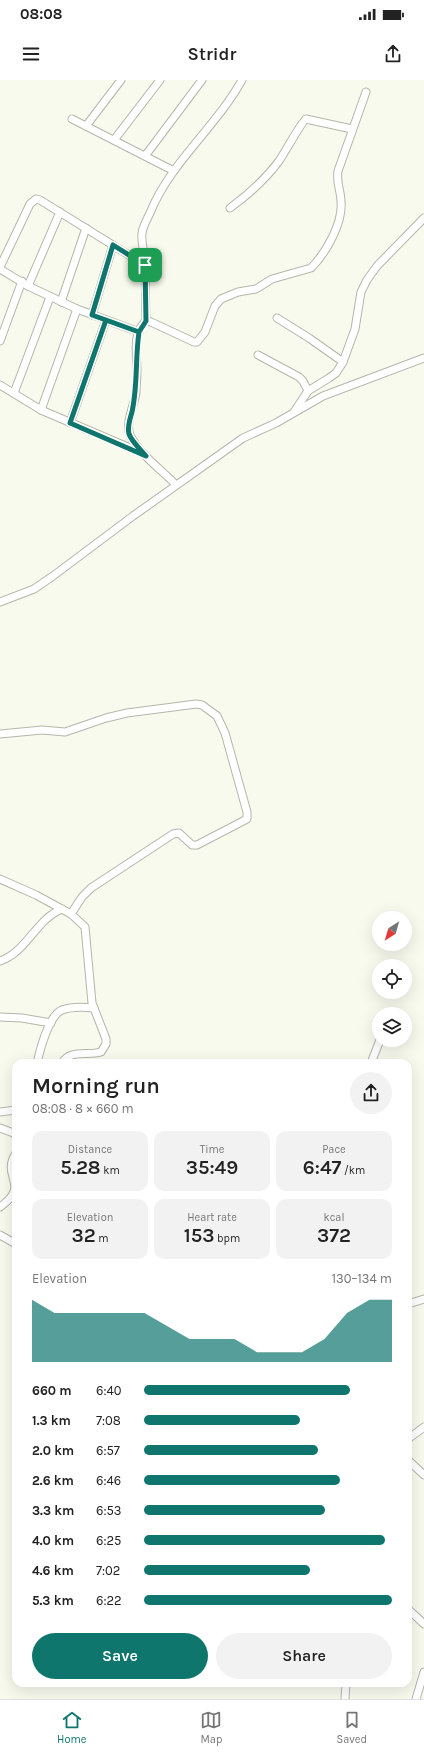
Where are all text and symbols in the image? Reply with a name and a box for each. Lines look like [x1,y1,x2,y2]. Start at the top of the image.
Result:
text: 08:08 [20,5,62,23]
icon: menu [20,43,42,65]
text: Stridr [188,43,236,65]
icon: share [382,43,404,65]
pin [128,248,162,282]
icon: arrive [134,254,156,276]
north arrow [372,911,412,951]
map controls [372,911,412,1047]
button: locate [372,959,412,999]
button: layers [372,1007,412,1047]
button: share [350,1072,392,1114]
text: Morning run [32,1073,160,1099]
text: 08:08 · 8 × 660 m [32,1101,134,1116]
text: Distance [68,1143,112,1156]
text: Time [200,1143,224,1156]
text: Pace [322,1143,346,1156]
text: 5.28 [60,1156,101,1179]
text: 35:49 [186,1156,238,1179]
text: 6:47 [303,1156,341,1179]
text: km [101,1164,120,1177]
text: /km [341,1164,365,1177]
text: Elevation [67,1211,113,1224]
text: Heart rate [187,1211,237,1224]
text: kcal [323,1211,345,1224]
text: 32 [71,1224,96,1247]
text: 153 [184,1224,214,1247]
text: 372 [317,1224,351,1247]
text: m [96,1232,109,1245]
text: bpm [214,1232,240,1245]
text: Elevation [32,1271,87,1286]
text: 130–134 m [332,1271,392,1286]
text: 660 m [32,1383,72,1398]
text: 6:40 [96,1383,121,1398]
text: 1.3 km [32,1413,71,1428]
text: 7:08 [96,1413,121,1428]
text: 2.0 km [32,1443,74,1458]
text: 6:57 [96,1443,120,1458]
text: 2.6 km [32,1473,74,1488]
text: 6:46 [96,1473,121,1488]
text: 3.3 km [32,1503,74,1518]
text: 6:53 [96,1503,121,1518]
text: 4.0 km [32,1533,74,1548]
text: 6:25 [96,1533,121,1548]
text: 4.6 km [32,1563,74,1578]
text: 7:02 [96,1563,120,1578]
text: 5.3 km [32,1593,74,1608]
text: 6:22 [96,1593,122,1608]
button: Save [32,1633,208,1679]
button: Share [216,1633,392,1679]
tab: Home [57,1709,86,1746]
tab: Map [200,1709,222,1746]
tab: Saved [337,1709,367,1746]

